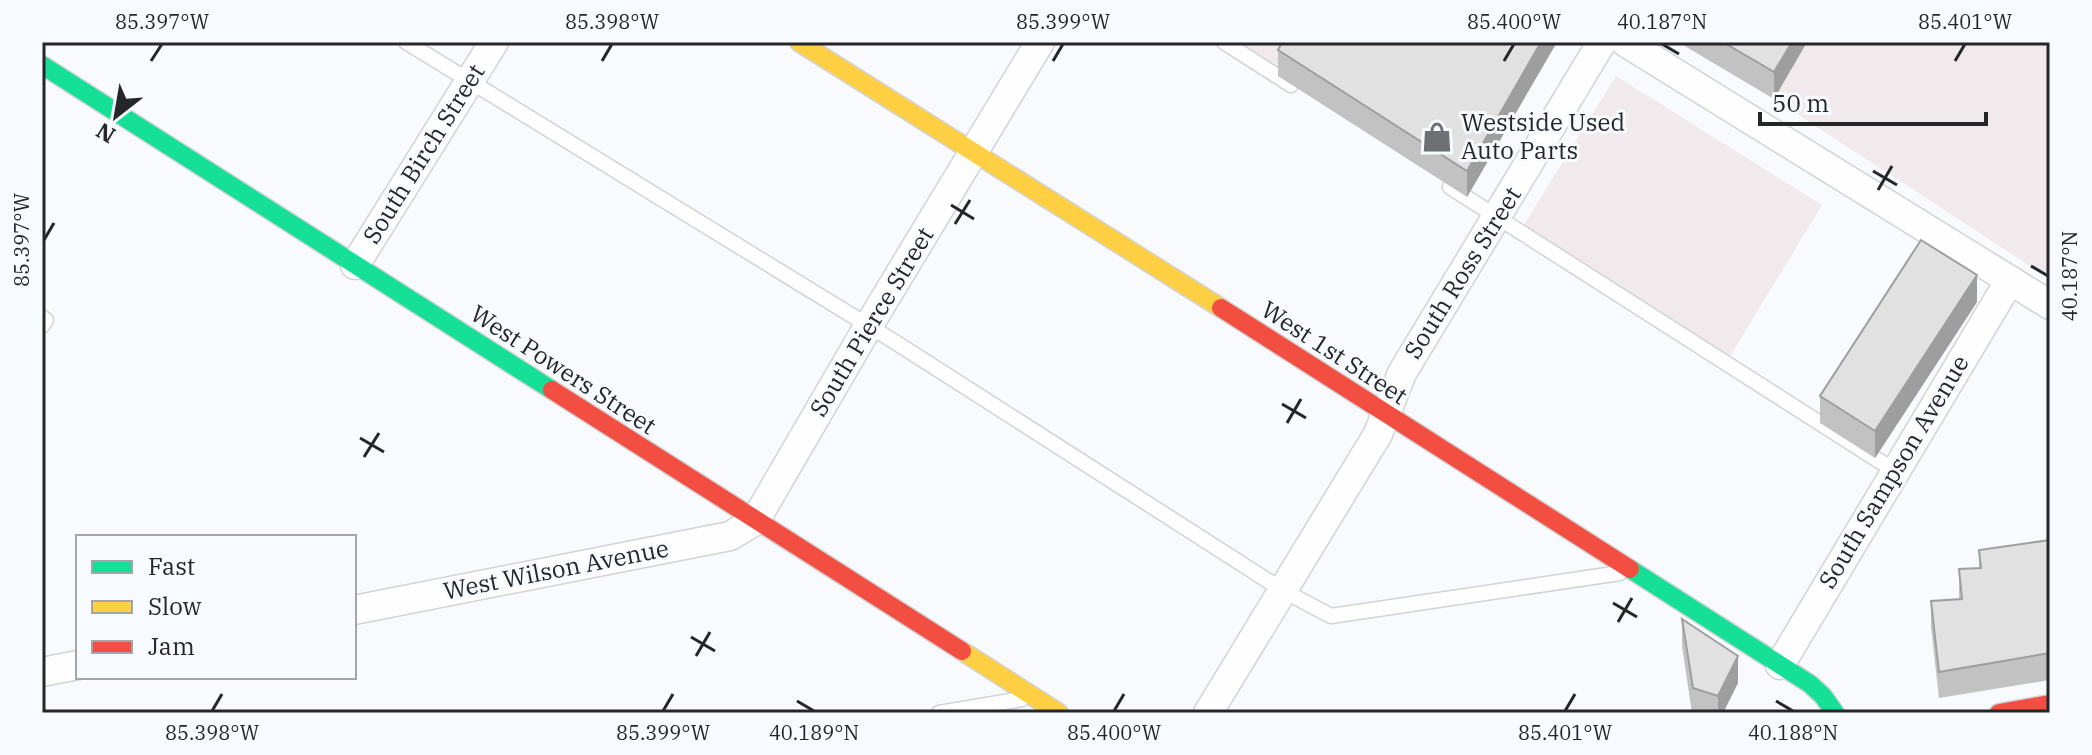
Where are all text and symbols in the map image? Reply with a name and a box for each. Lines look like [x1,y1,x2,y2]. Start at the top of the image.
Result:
text: 85.397°W [115,8,209,35]
text: 85.398°W [565,8,659,35]
text: 85.399°W [1016,8,1110,35]
text: 85.400°W [1467,8,1561,35]
text: 40.187°N [1617,8,1707,35]
text: 85.401°W [1918,8,2012,35]
street label: South Birch Street [355,58,491,249]
north arrow [76,76,156,156]
scale bar [1760,76,1986,126]
text: 50 m [1772,87,1829,119]
place label: Westside Used Auto Parts [1461,106,1625,166]
text: N [91,117,120,150]
shop icon: Westside Used Auto Parts [1420,120,1454,154]
street label: South Ross Street [1396,180,1528,365]
text: 85.397°W [8,193,35,287]
street label: South Pierce Street [802,221,940,422]
text: 40.187°N [2056,231,2083,321]
street label: West 1st Street [1255,293,1414,411]
street label: West Powers Street [465,297,662,441]
street label: South Sampson Avenue [1811,349,1976,594]
street label: West Wilson Avenue [440,531,671,607]
legend [76,535,356,679]
text: Fast [148,550,195,582]
text: Slow [148,590,202,622]
text: Jam [148,630,195,662]
text: 85.398°W [165,719,259,746]
text: 85.399°W [616,719,710,746]
text: 40.189°N [769,719,859,746]
text: 85.400°W [1067,719,1161,746]
text: 85.401°W [1518,719,1612,746]
text: 40.188°N [1748,719,1838,746]

